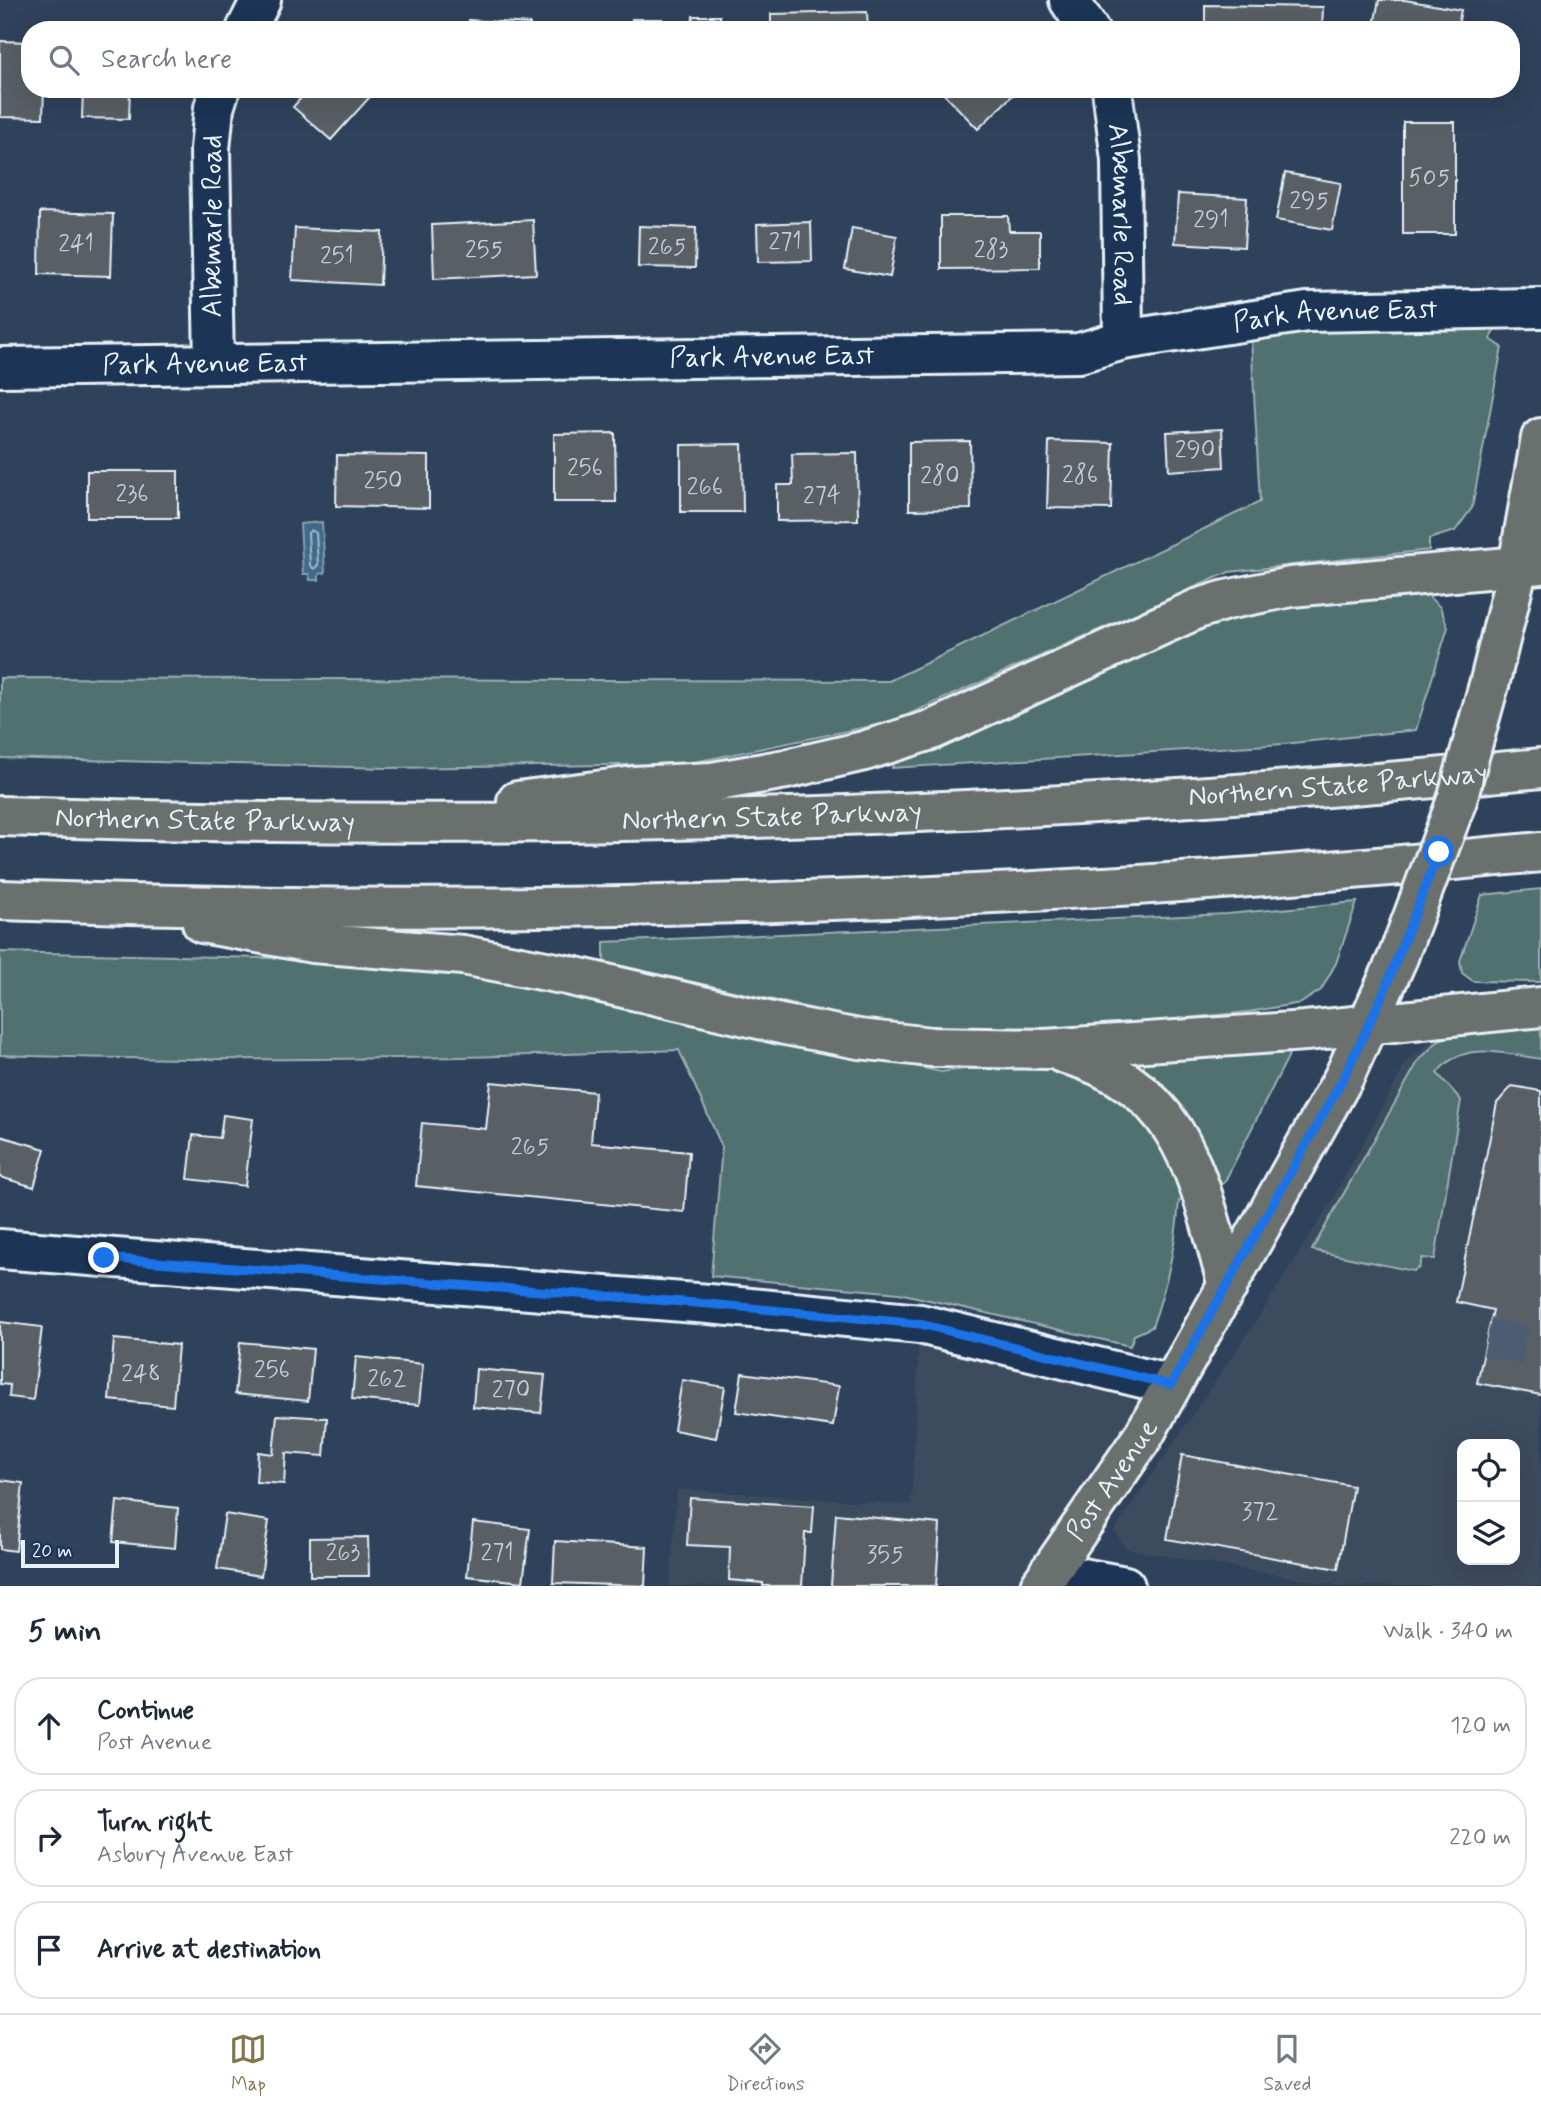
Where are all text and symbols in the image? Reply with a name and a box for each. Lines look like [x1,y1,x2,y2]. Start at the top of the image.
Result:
search box [21,21,1520,98]
icon: search [45,41,83,79]
text: Search here [101,43,232,77]
street label: Albemarle Road [1098,121,1141,306]
street label: Albemarle Road [195,135,232,317]
house number: 505 [1408,163,1450,194]
house number: 295 [1289,186,1329,217]
house number: 291 [1193,205,1229,236]
house number: 271 [768,227,802,258]
house number: 241 [58,229,94,260]
house number: 265 [648,232,686,263]
house number: 255 [465,235,503,266]
house number: 283 [974,235,1009,266]
house number: 251 [320,241,354,272]
street label: Park Avenue East [1230,291,1438,342]
street label: Park Avenue East [669,337,875,377]
street label: Park Avenue East [102,345,308,384]
house number: 290 [1175,435,1215,466]
house number: 256 [567,453,603,484]
house number: 286 [1062,460,1098,491]
house number: 280 [920,461,960,492]
house number: 250 [364,466,402,497]
house number: 266 [687,472,723,503]
house number: 236 [115,479,149,510]
house number: 274 [803,481,841,512]
street label: Northern State Parkway [1187,755,1489,816]
street label: Northern State Parkway [622,793,923,840]
street label: Northern State Parkway [54,799,355,841]
route start [1423,836,1454,867]
house number: 265 [511,1132,549,1163]
route end [88,1242,119,1273]
house number: 256 [254,1355,290,1386]
house number: 248 [121,1359,161,1390]
house number: 262 [367,1364,407,1395]
house number: 270 [492,1375,530,1406]
street label: Post Avenue [1058,1413,1167,1549]
map controls [1457,1439,1520,1565]
button: locate [1457,1439,1520,1502]
house number: 372 [1241,1497,1279,1528]
button: layers [1457,1502,1520,1565]
scale bar [21,1537,119,1569]
house number: 263 [326,1538,361,1569]
house number: 271 [480,1538,514,1569]
text: 20 m [32,1539,72,1564]
house number: 355 [867,1540,903,1571]
text: 5 min [28,1612,102,1651]
text: Walk · 340 m [1383,1617,1513,1647]
text: Continue [97,1694,194,1728]
icon: ahead [30,1707,68,1745]
text: 120 m [1450,1711,1511,1741]
text: Post Avenue [97,1728,212,1758]
text: Turn right [97,1806,213,1840]
icon: right [30,1819,68,1857]
text: 220 m [1449,1823,1511,1853]
text: Asbury Avenue East [97,1840,293,1870]
icon: arrive [30,1931,68,1969]
text: Arrive at destination [97,1933,321,1967]
tab: Map [229,2030,267,2097]
tab: Directions [726,2030,805,2097]
tab: Saved [1263,2030,1311,2097]

